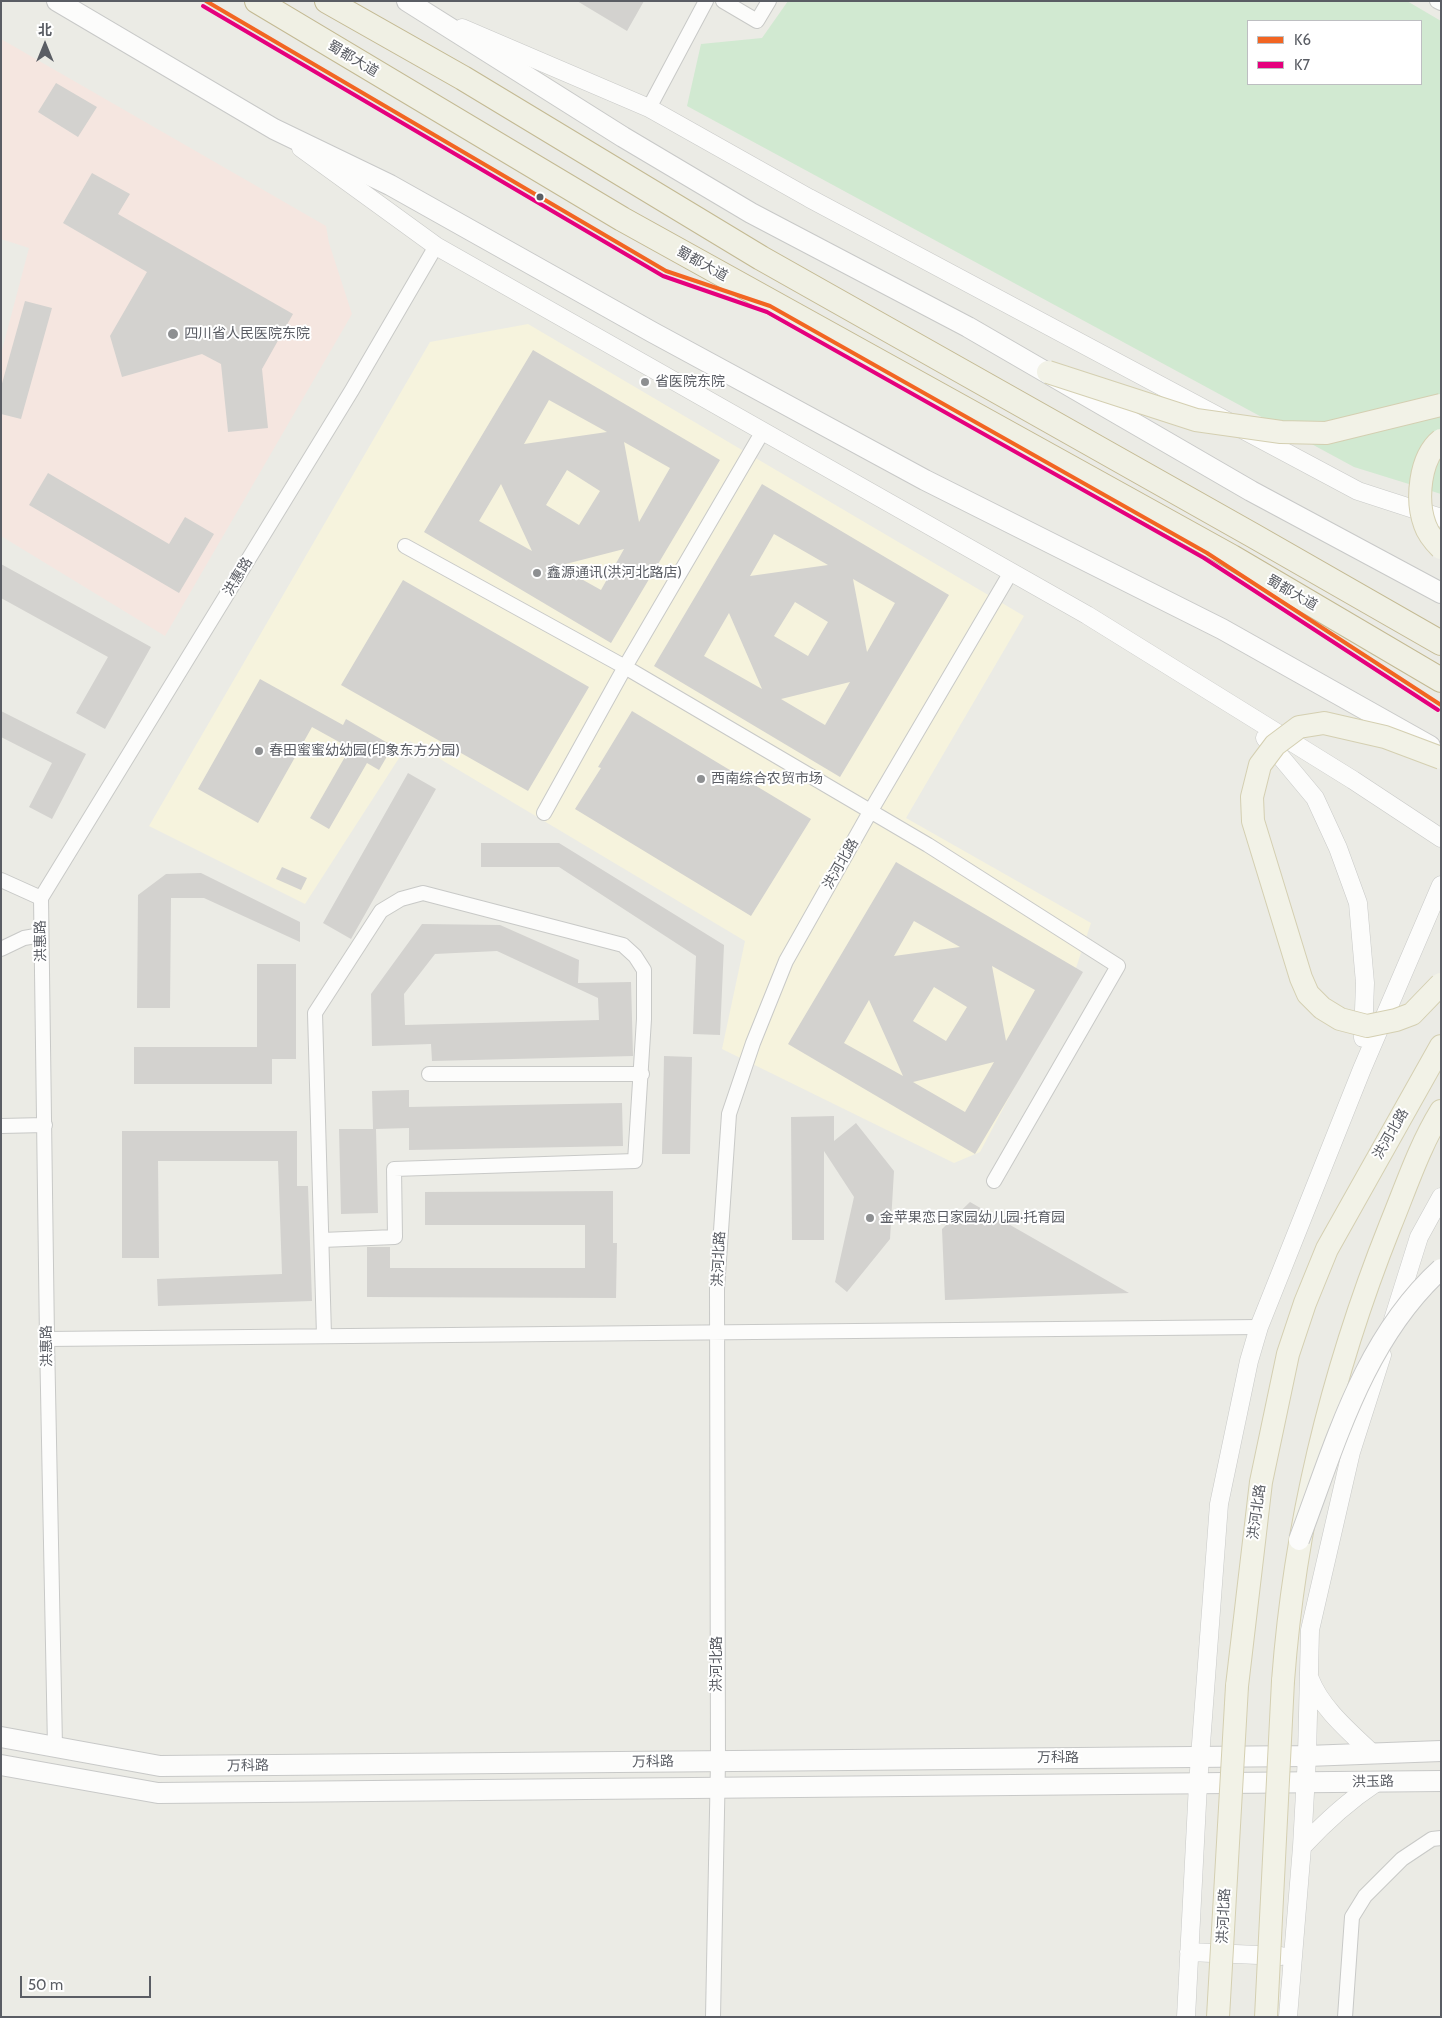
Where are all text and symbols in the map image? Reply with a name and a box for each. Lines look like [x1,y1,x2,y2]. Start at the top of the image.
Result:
north arrow [20,20,70,70]
legend [1247,20,1422,85]
text: 北 [38,21,52,39]
text: K6 [1294,31,1311,49]
street label: 蜀都大道 [325,37,381,81]
text: K7 [1294,56,1310,74]
unlabelled marker [535,192,545,202]
street label: 蜀都大道 [673,243,731,285]
place label: 四川省人民医院东院 [184,326,310,342]
marker: 四川省人民医院东院 [166,327,180,341]
place label: 省医院东院 [655,374,725,390]
marker: 省医院东院 [639,376,651,388]
street label: 洪惠路 [220,555,256,599]
place label: 鑫源通讯(洪河北路店) [547,565,682,581]
marker: 鑫源通讯(洪河北路店) [531,567,543,579]
street label: 蜀都大道 [1264,572,1320,614]
place label: 春田蜜蜜幼幼园(印象东方分园) [269,743,460,759]
marker: 春田蜜蜜幼幼园(印象东方分园) [253,745,265,757]
place label: 西南综合农贸市场 [711,771,823,787]
marker: 西南综合农贸市场 [695,773,707,785]
street label: 洪河北路 [820,836,862,892]
street label: 洪惠路 [32,920,50,962]
street label: 洪河北路 [1370,1106,1412,1162]
place label: 金苹果恋日家园幼儿园·托育园 [880,1210,1065,1226]
marker: 金苹果恋日家园幼儿园·托育园 [864,1212,876,1224]
street label: 洪河北路 [709,1231,729,1287]
street label: 洪惠路 [38,1325,56,1367]
street label: 洪河北路 [1245,1483,1269,1541]
street label: 洪河北路 [709,1636,725,1692]
street label: 万科路 [1037,1750,1079,1766]
street label: 万科路 [632,1753,674,1771]
street label: 万科路 [227,1757,269,1775]
street label: 洪玉路 [1352,1773,1394,1791]
street label: 洪河北路 [1214,1888,1234,1944]
scale bar [22,1966,154,1998]
text: 50 m [28,1976,63,1994]

